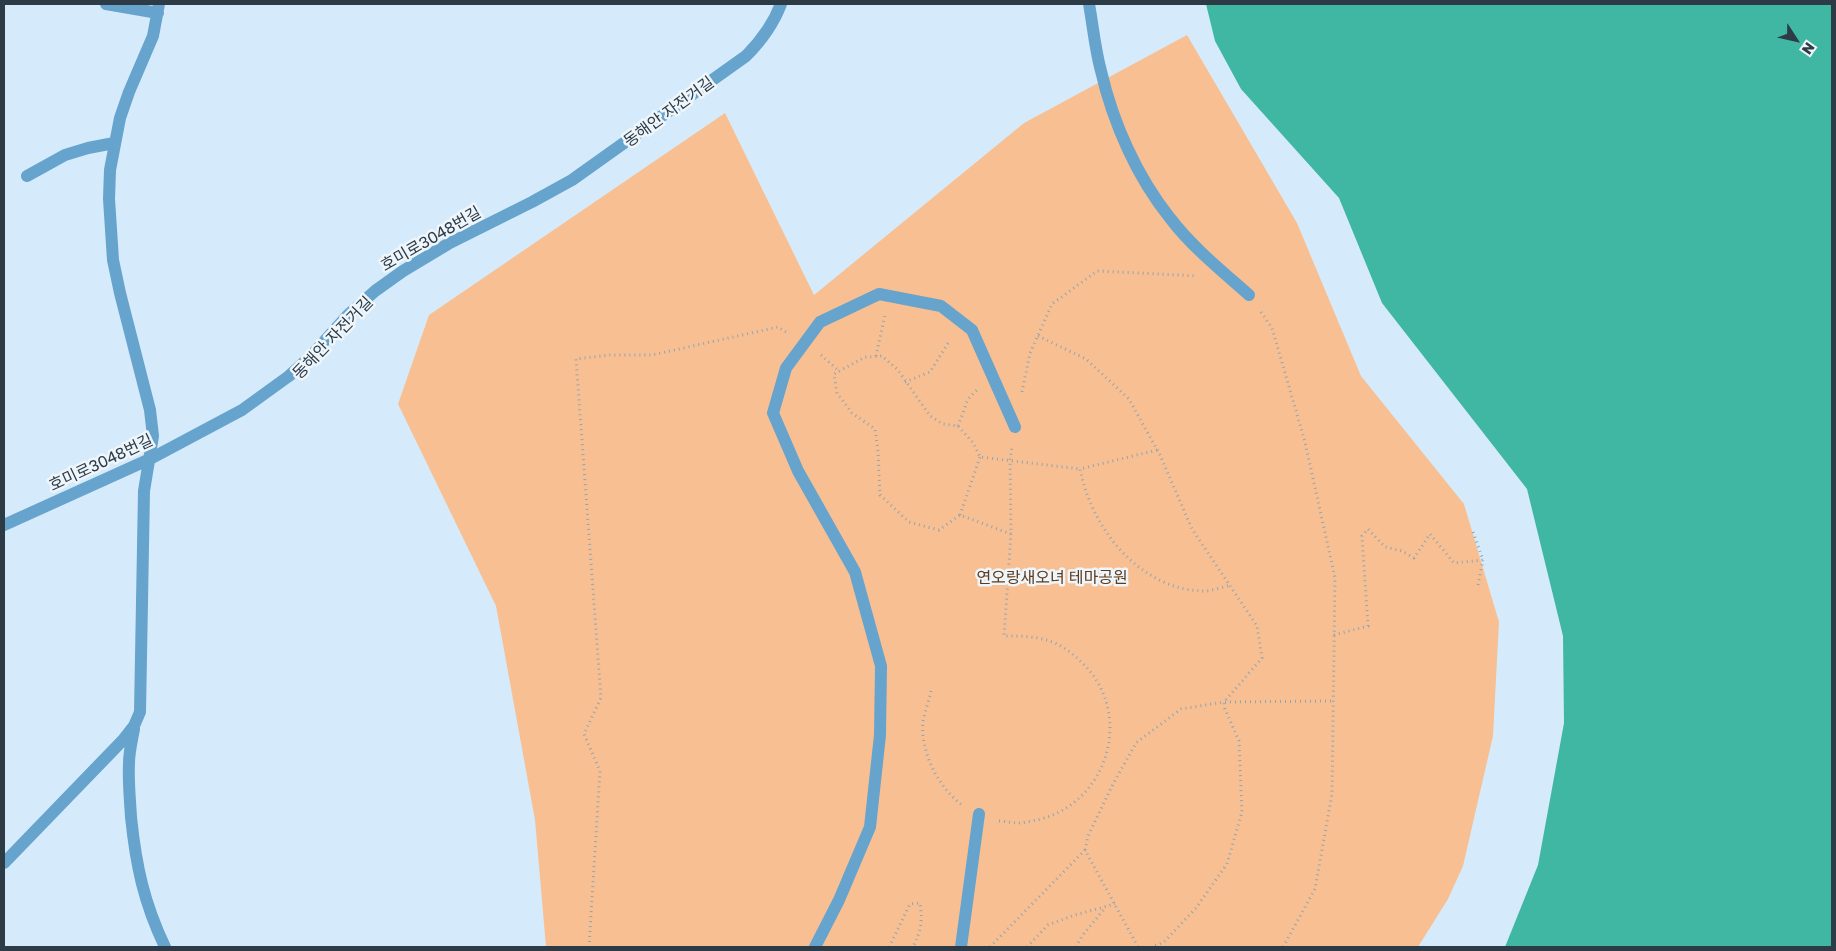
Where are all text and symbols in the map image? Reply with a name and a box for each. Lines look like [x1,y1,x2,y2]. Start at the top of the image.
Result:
north arrow [1771,15,1821,65]
text: N [1799,40,1819,58]
street label: 동해안 자전거길 [620,73,718,151]
street label: 호미로3048번길 [378,203,484,275]
street label: 동해안 자전거길 [289,293,377,383]
street label: 호미로3048번길 [46,431,156,495]
park label: 연오랑새오녀 테마공원 [976,568,1128,588]

